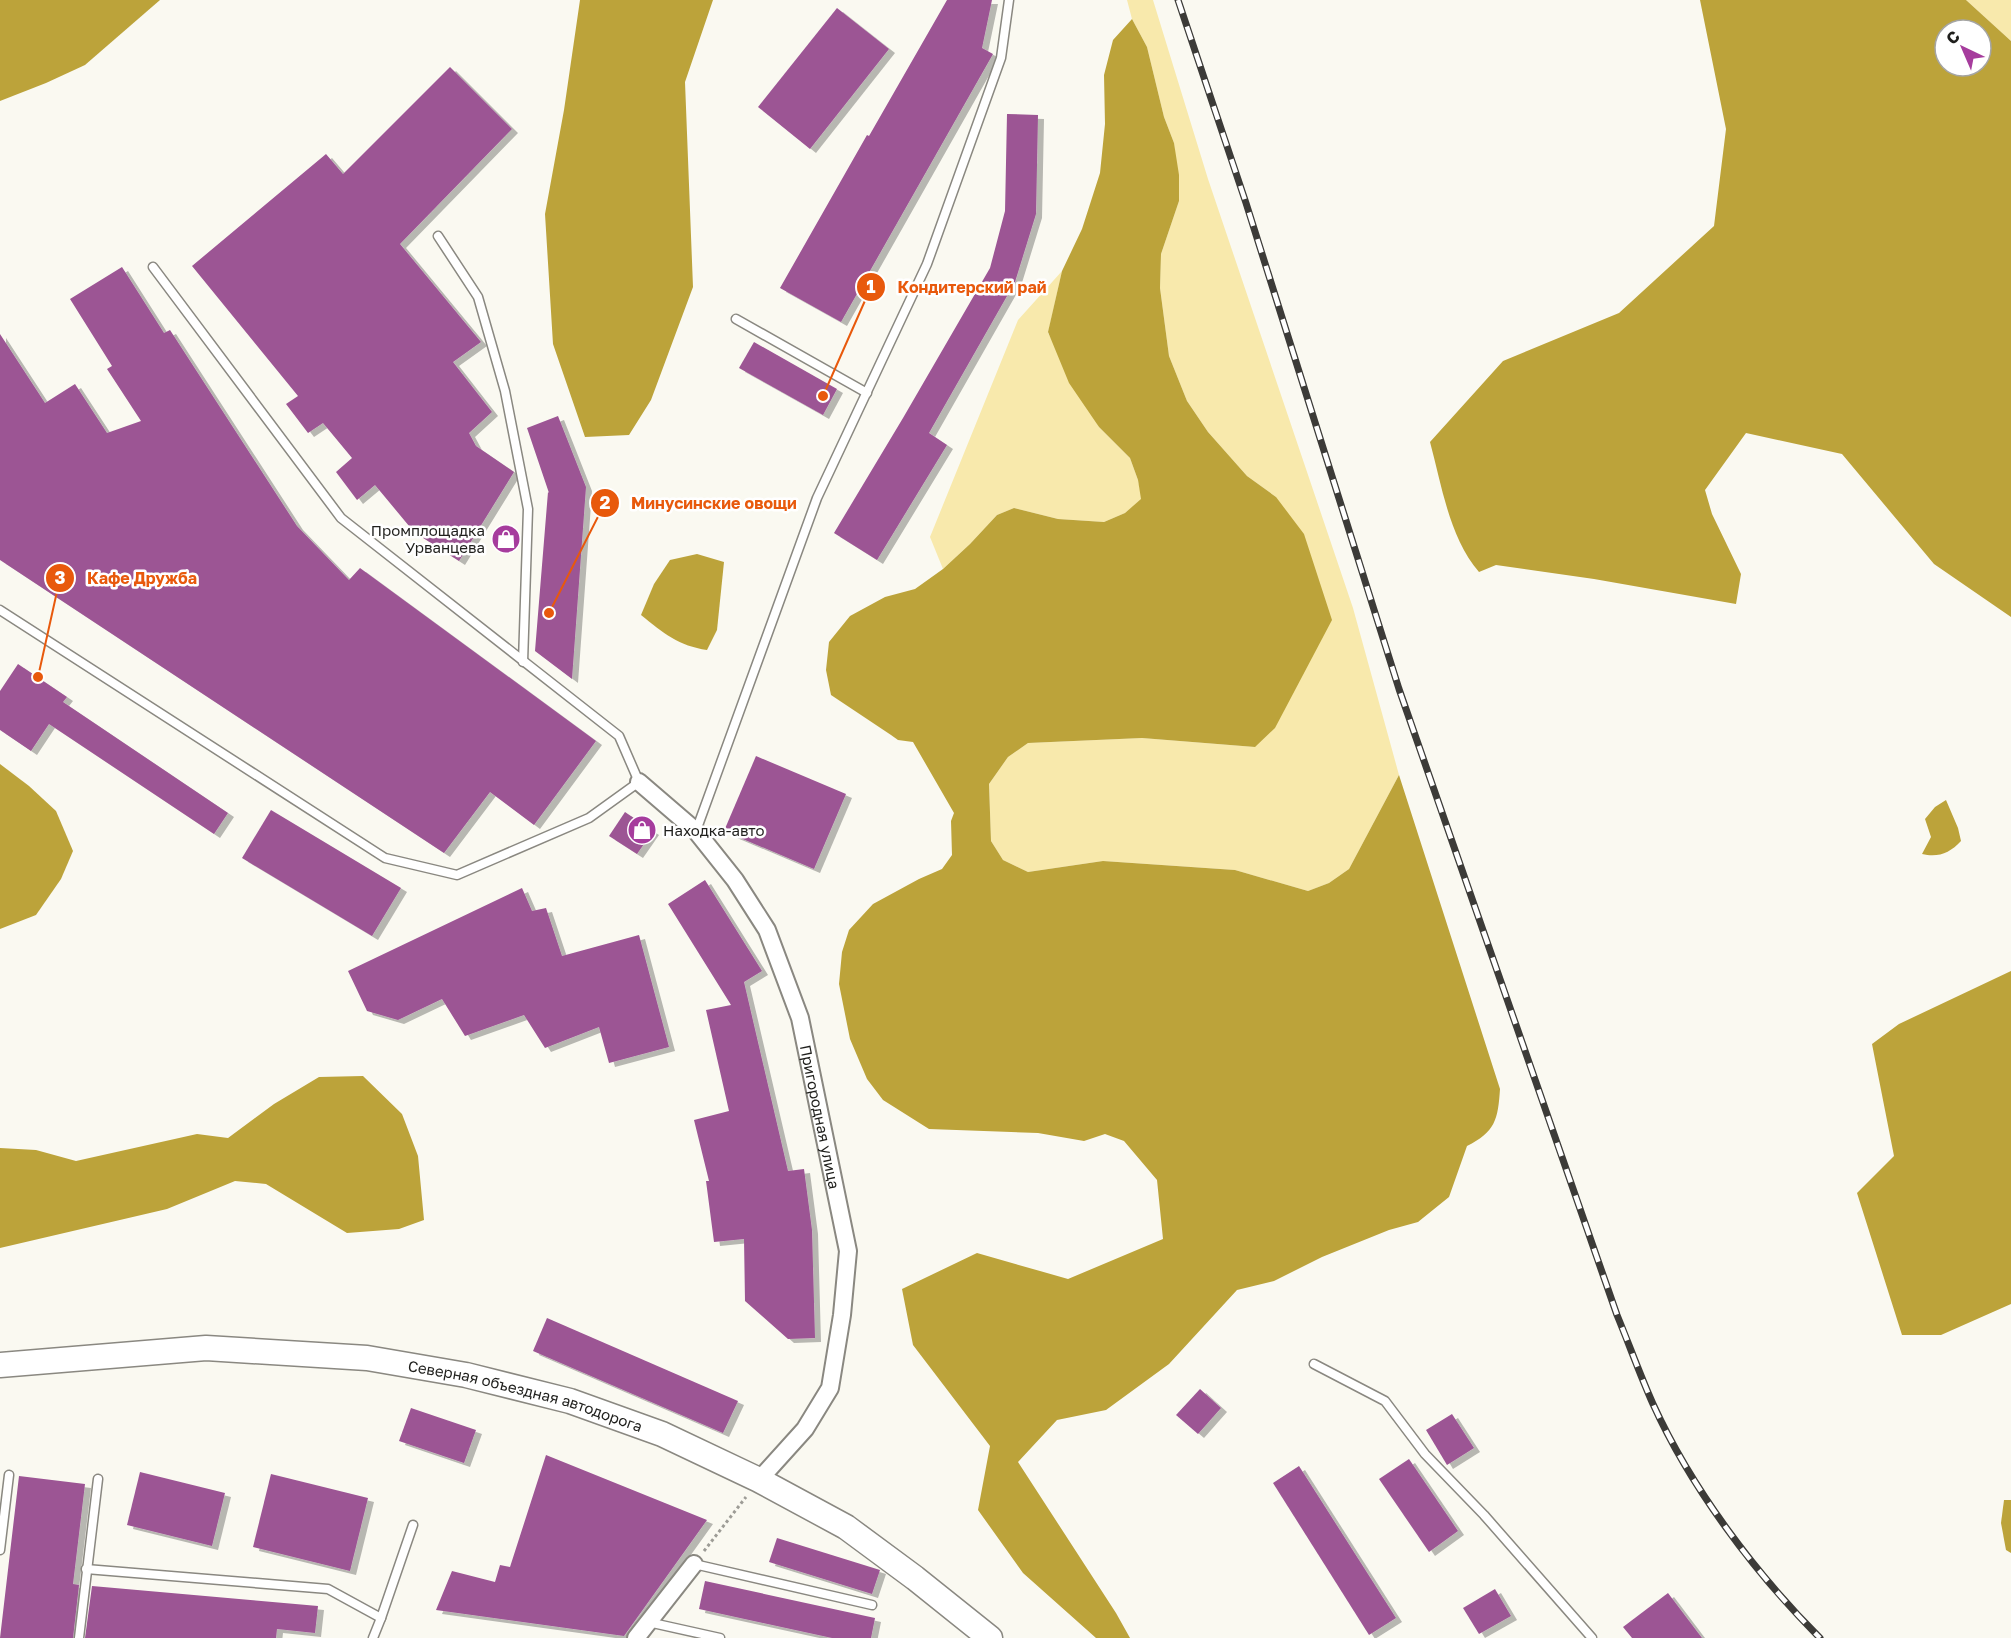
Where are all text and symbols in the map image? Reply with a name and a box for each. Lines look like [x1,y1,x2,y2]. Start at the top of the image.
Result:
north arrow [1933,18,1993,78]
text: С [1942,26,1964,48]
callout: Кондитерский рай [856,270,1059,304]
text: 1 [866,275,876,297]
text: Кондитерский рай [898,277,1046,297]
callout: Минусинские овощи [590,486,809,520]
text: 2 [600,491,611,513]
text: Минусинские овощи [631,493,797,513]
place label: Промплощадка Урванцева [371,521,485,556]
shop icon: Промплощадка Урванцева [490,523,522,555]
callout: Кафе Дружба [45,561,209,595]
text: 3 [55,566,66,588]
text: Кафе Дружба [87,568,197,588]
shop icon: Находка-авто [626,814,658,846]
place label: Находка-авто [663,821,764,839]
street label: Пригородная улица [797,1043,844,1190]
street label: Северная объездная автодорога [407,1356,645,1435]

